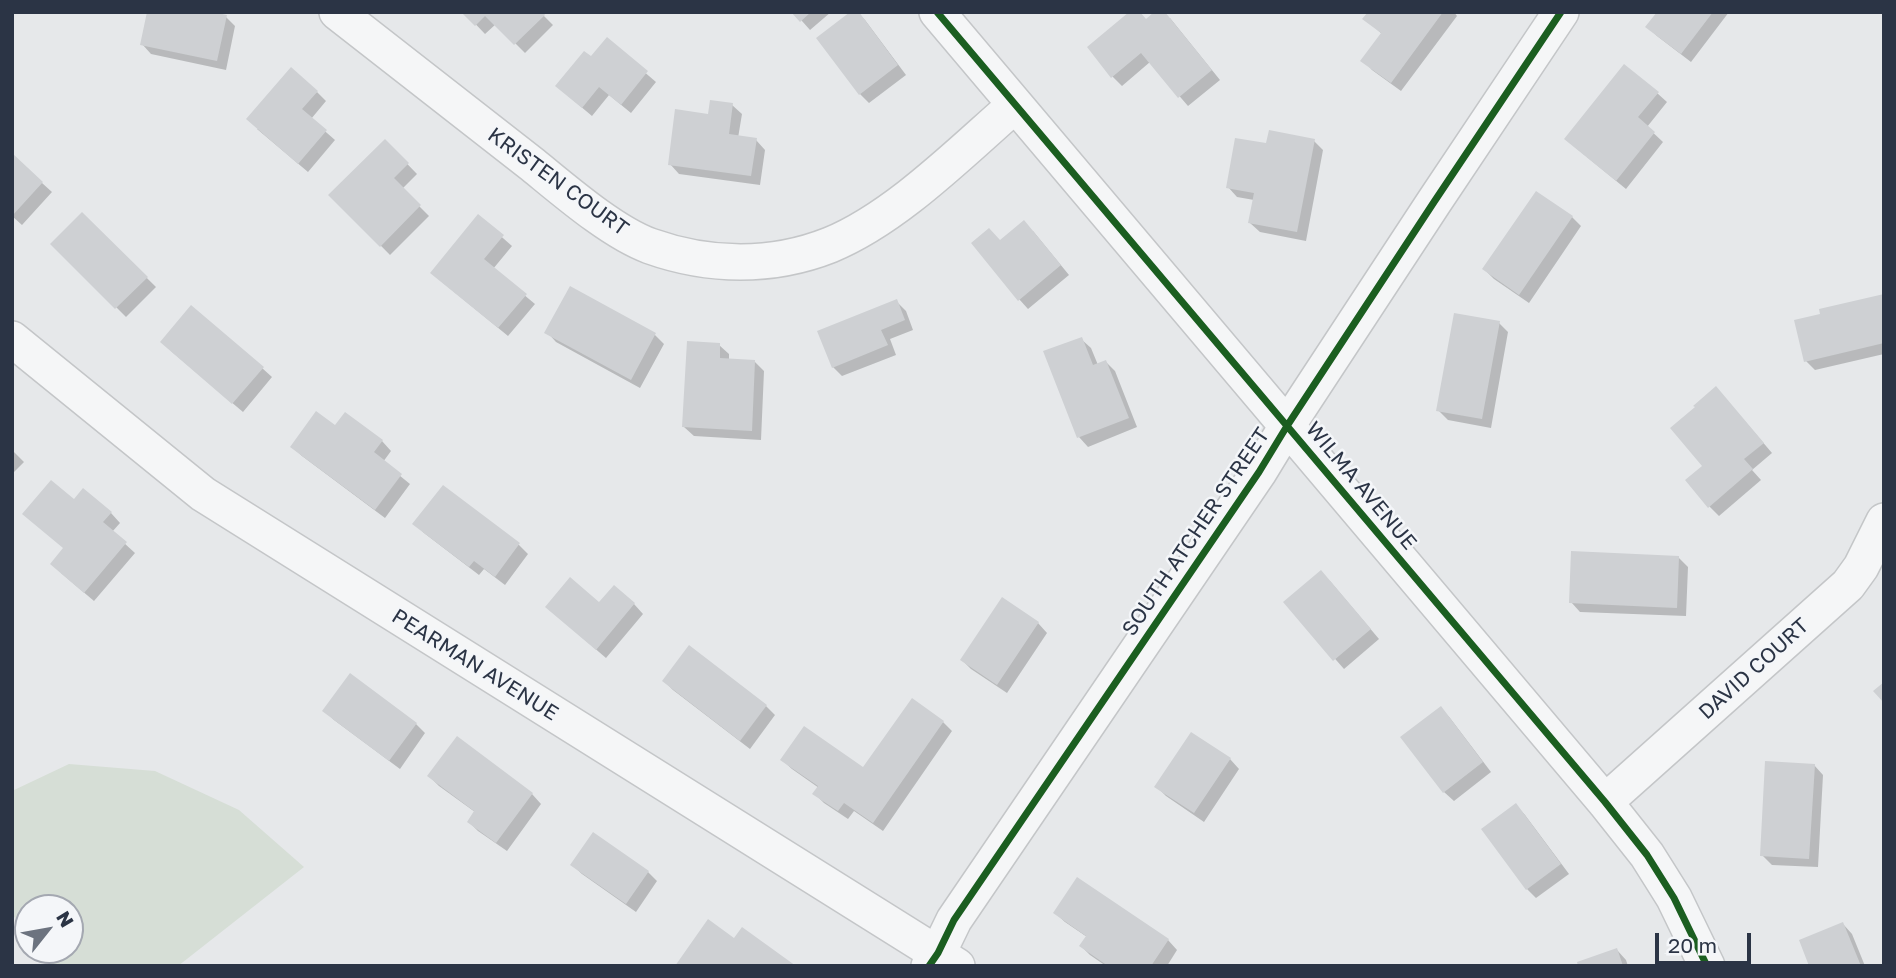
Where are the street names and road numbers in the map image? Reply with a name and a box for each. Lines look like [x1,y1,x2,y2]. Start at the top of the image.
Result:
street label: KRISTEN COURT [483,122,633,242]
street label: WILMA AVENUE [1300,417,1422,555]
street label: SOUTH ATCHER STREET [1117,423,1275,641]
street label: PEARMAN AVENUE [387,604,563,726]
street label: DAVID COURT [1694,613,1814,725]

